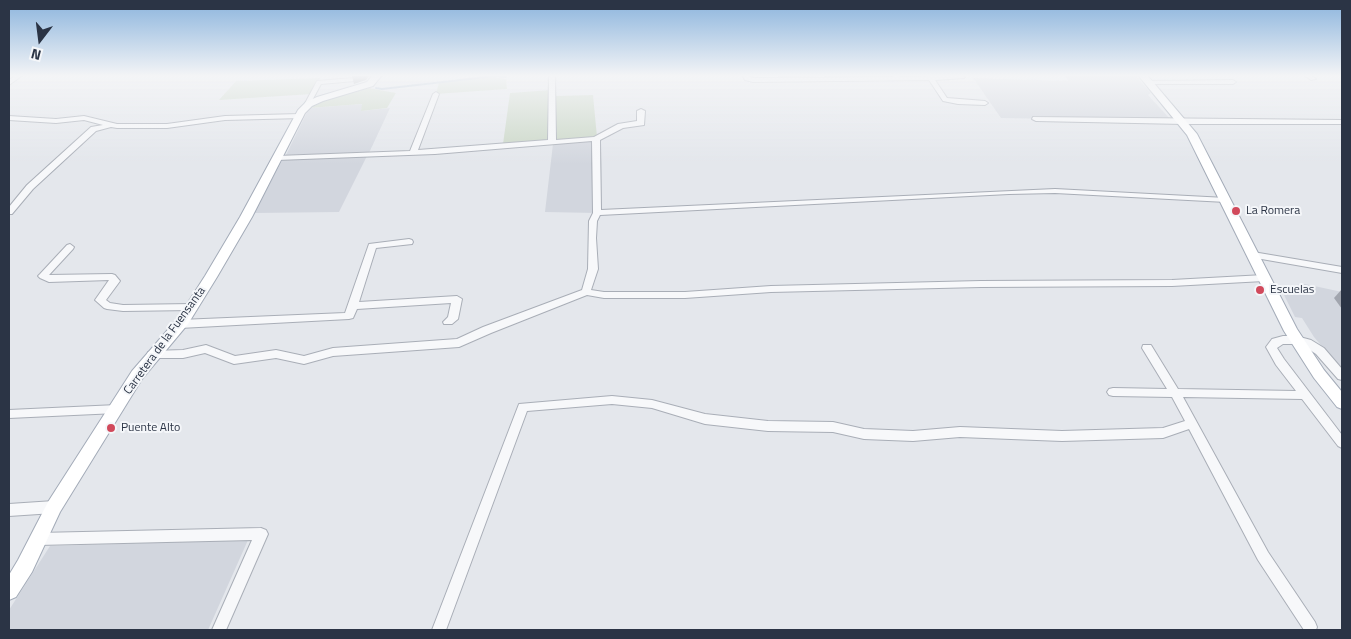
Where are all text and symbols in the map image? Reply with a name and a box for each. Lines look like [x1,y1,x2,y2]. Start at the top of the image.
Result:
north arrow [15,15,65,65]
text: N [29,44,43,66]
place label: La Romera [1246,204,1300,218]
marker: La Romera [1230,205,1242,217]
place label: Escuelas [1270,283,1314,297]
street label: Carretera de la Fuensanta [121,284,209,398]
marker: Escuelas [1254,284,1266,296]
place label: Puente Alto [121,421,180,435]
marker: Puente Alto [105,422,117,434]

